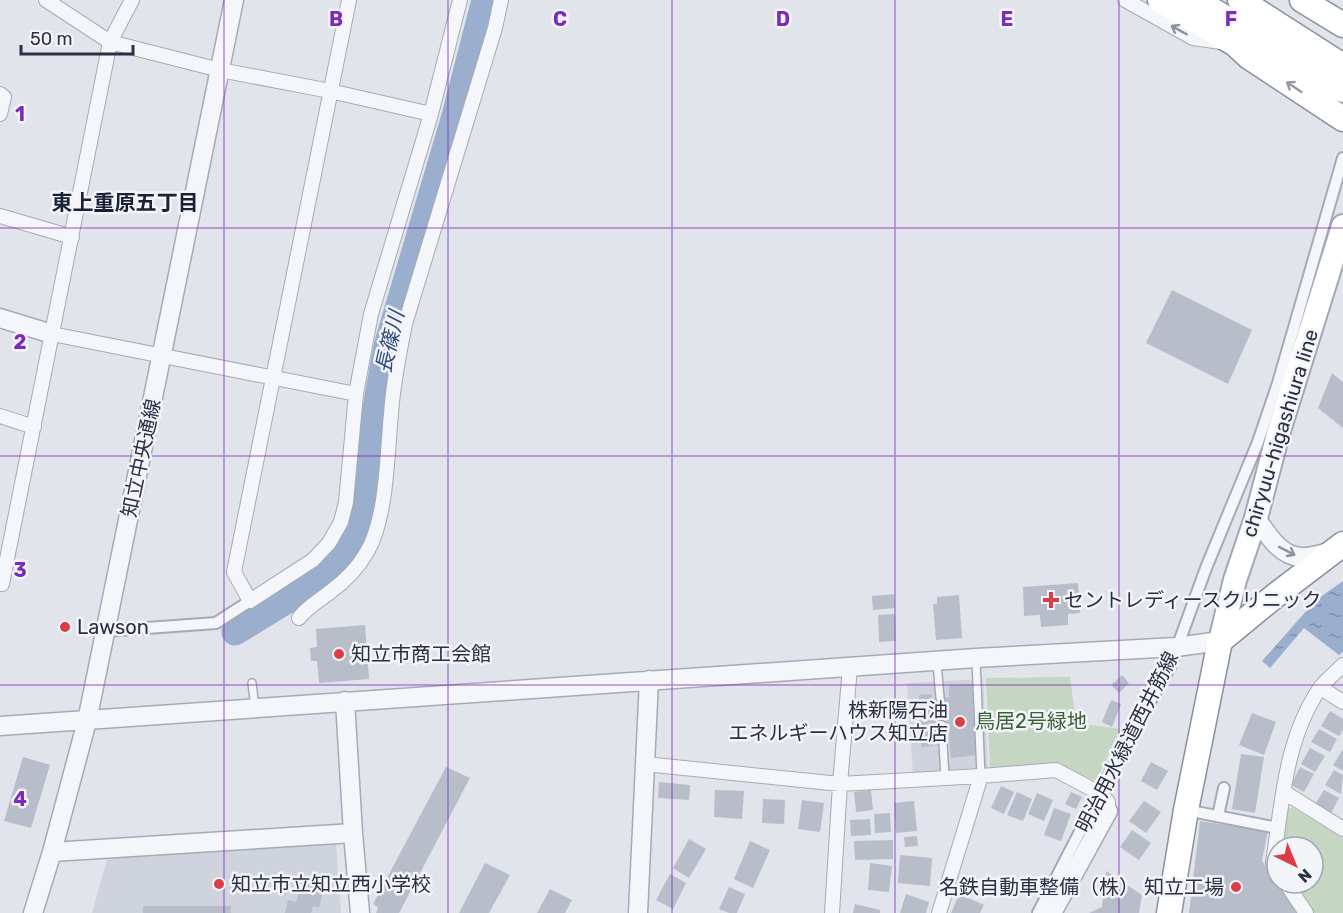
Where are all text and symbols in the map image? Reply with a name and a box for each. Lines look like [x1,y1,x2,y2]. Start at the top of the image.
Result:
text: B [329,7,343,31]
text: C [553,7,567,31]
text: D [776,7,790,31]
text: E [1001,7,1013,31]
text: F [1225,7,1237,31]
scale bar [21,18,134,56]
one-way arrow [1170,24,1188,35]
text: 50 m [30,28,73,50]
one-way arrow [1286,81,1303,93]
text: 1 [15,102,25,126]
district label: 東上重原五丁目 [52,190,199,215]
water label: 長篠川 [370,306,409,375]
street label: chiryuu-higashiura line [1237,326,1323,540]
text: 2 [14,330,27,354]
street label: 知立中央通線 [117,397,165,519]
one-way arrow [1278,546,1296,557]
text: 3 [13,558,27,582]
place label: セントレディースクリニック [1064,588,1322,612]
marker: セントレディースクリニック [1042,591,1060,609]
place label: Lawson [77,615,149,639]
marker: Lawson [58,620,72,634]
place label: 知立市商工会館 [351,642,491,666]
marker: 知立市商工会館 [332,647,346,661]
street label: 明治用水緑道西井筋線 [1071,647,1183,837]
place label: 株新陽石油 エネルギーハウス知立店 [728,698,948,745]
park label: 鳥居2号緑地 [975,709,1087,733]
marker: 株新陽石油 エネルギーハウス知立店 [953,715,967,729]
text: 4 [13,787,27,811]
north arrow [1265,835,1325,895]
text: N [1294,865,1316,886]
place label: 知立市立知立西小学校 [231,872,431,896]
place label: 名鉄自動車整備（株） 知立工場 [939,875,1224,899]
marker: 知立市立知立西小学校 [212,877,226,891]
marker: 名鉄自動車整備（株） 知立工場 [1229,880,1243,894]

